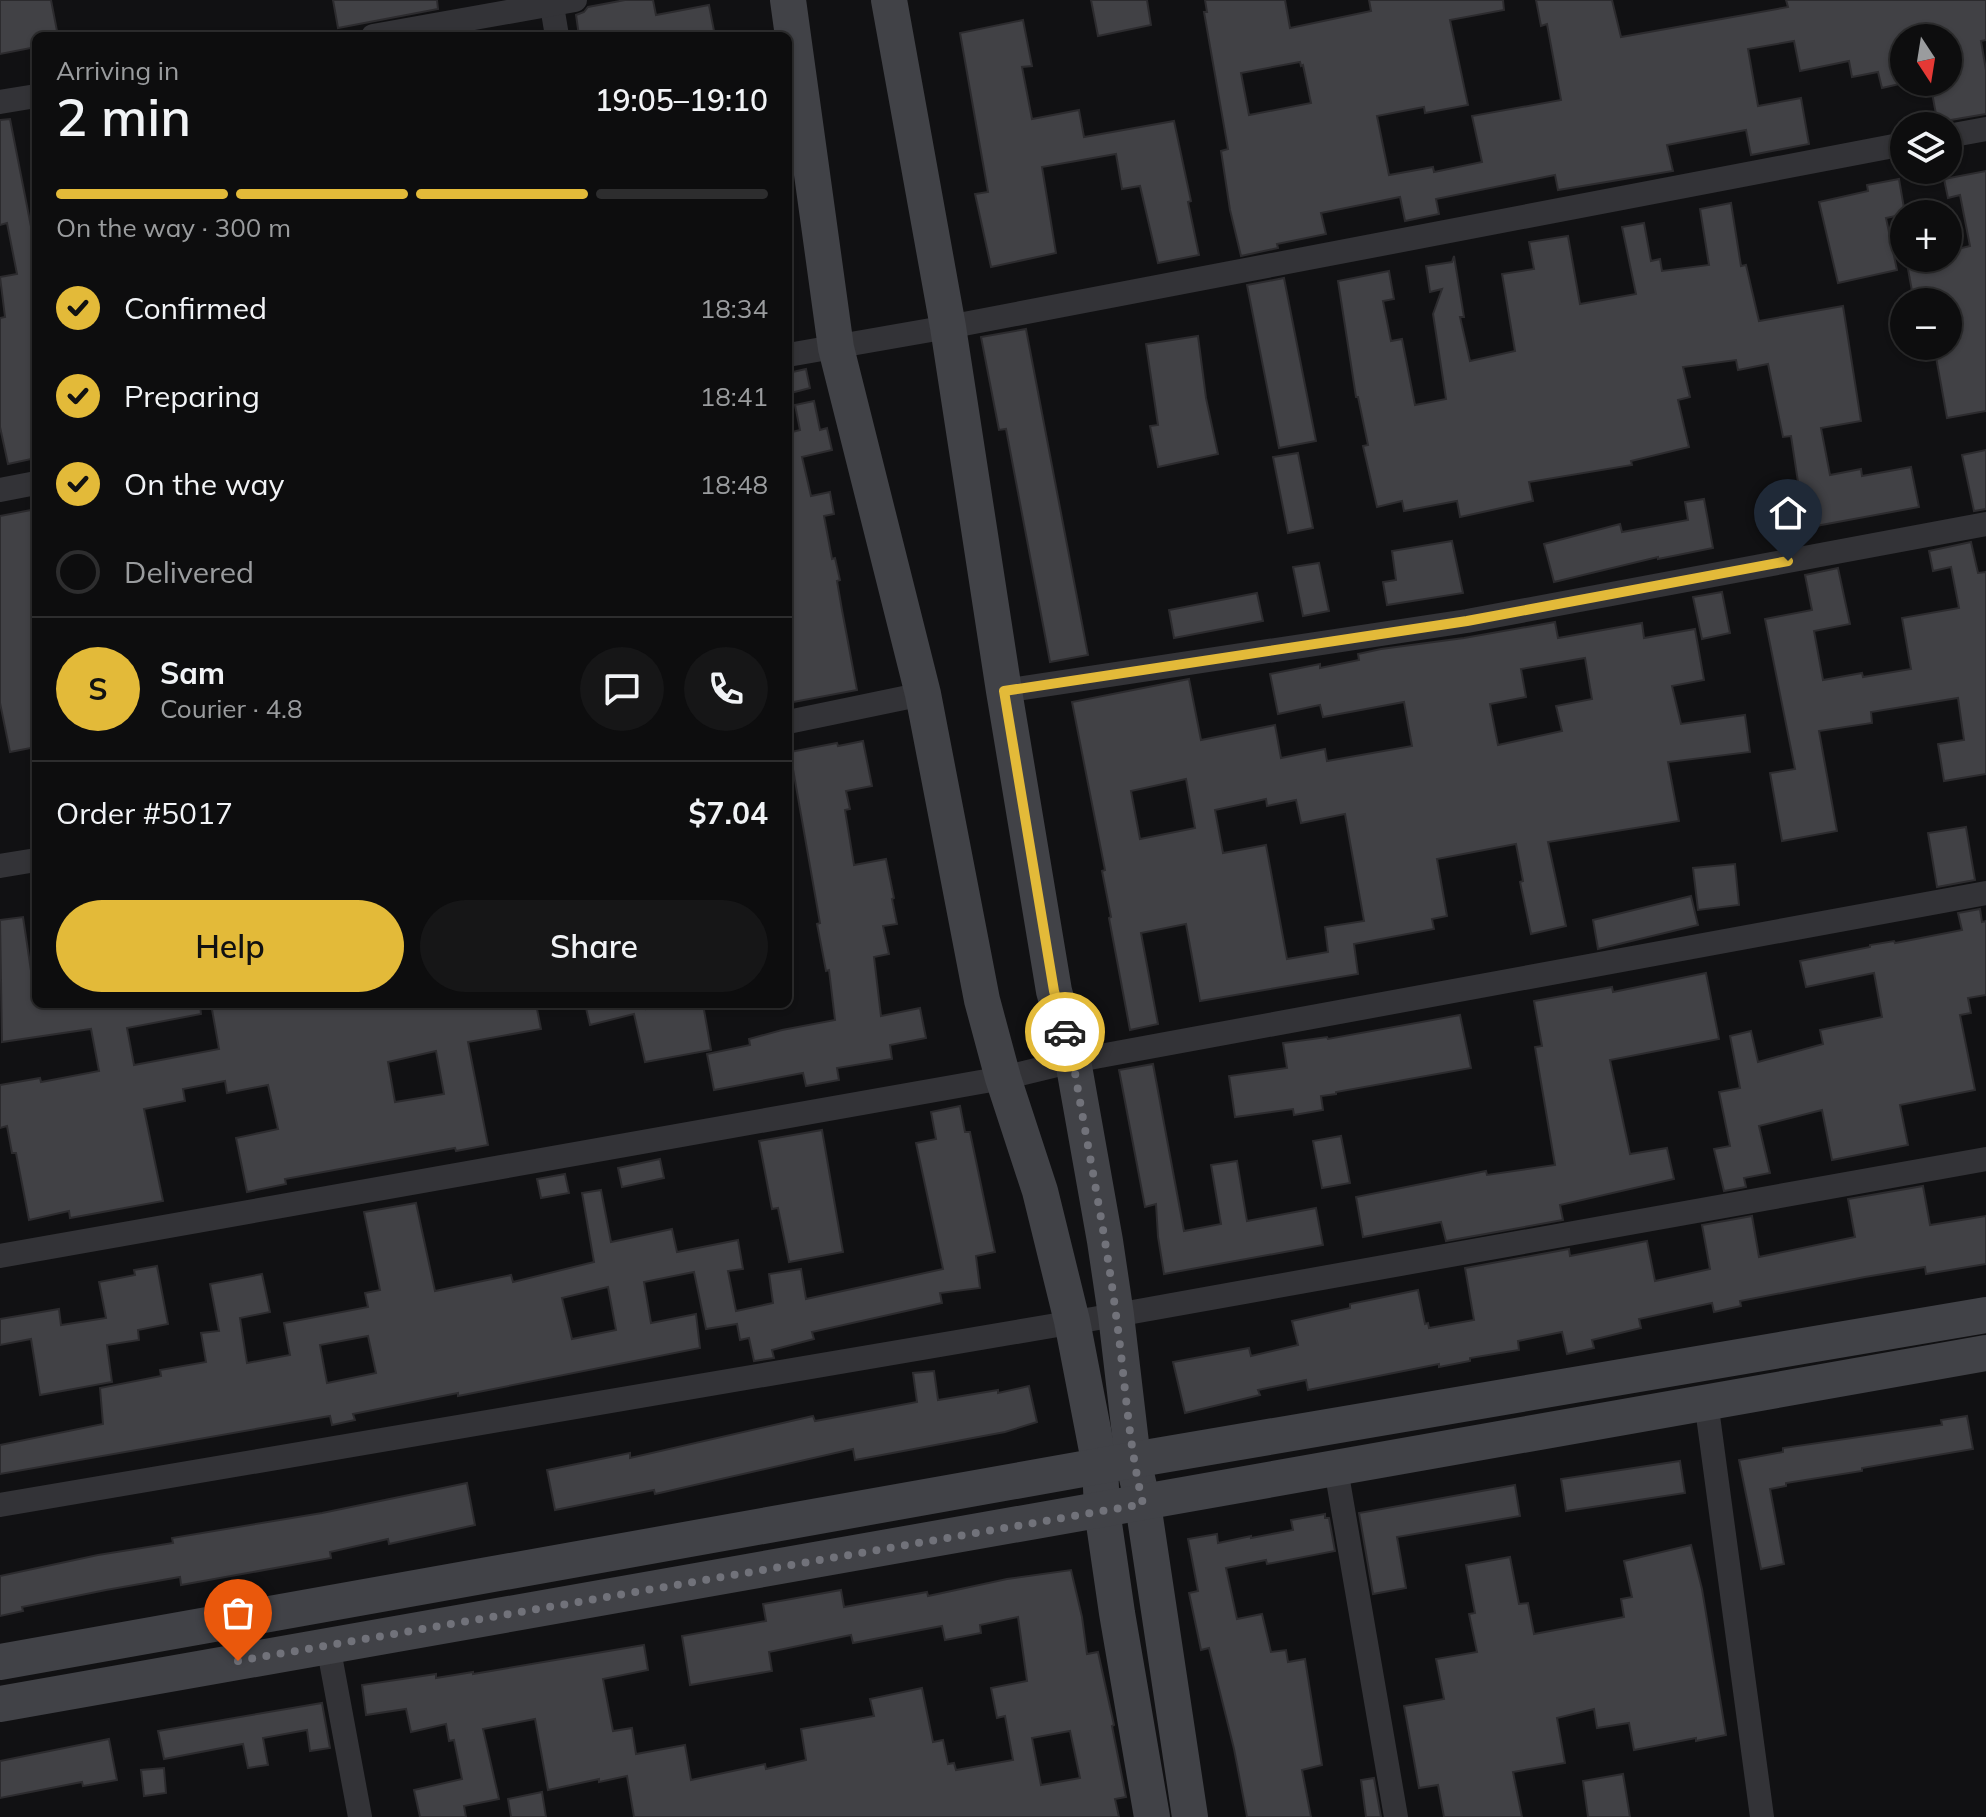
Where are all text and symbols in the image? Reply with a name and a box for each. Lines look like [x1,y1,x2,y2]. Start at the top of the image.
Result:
north arrow [1890,24,1962,96]
map controls [1890,24,1962,360]
text: Arriving in [56,54,179,87]
text: 19:05–19:10 [595,81,768,119]
text: 2 min [56,84,191,149]
button: layers [1890,112,1962,184]
button: + [1890,200,1962,272]
text: On the way · 300 m [56,211,291,244]
icon: check [56,286,100,330]
button: − [1890,288,1962,360]
text: Confirmed [124,289,267,327]
text: 18:34 [700,292,768,325]
icon: check [56,374,100,418]
text: Preparing [124,377,260,415]
text: 18:41 [700,380,768,413]
icon: check [56,462,100,506]
text: On the way [124,465,284,503]
text: 18:48 [700,468,768,501]
pin [1754,479,1822,561]
icon: home [1766,491,1810,535]
text: Delivered [124,553,254,591]
button: chat [580,647,664,731]
button: phone [684,647,768,731]
text: Sam [160,654,225,692]
text: S [88,670,108,708]
text: Courier · 4.8 [160,692,303,725]
text: Order #5017 [56,794,233,832]
text: $7.04 [689,794,768,832]
button: Help [56,900,404,992]
button: Share [420,900,768,992]
courier [1025,992,1105,1072]
icon: car [1043,1010,1087,1054]
pin [204,1579,272,1661]
icon: bag [216,1591,260,1635]

